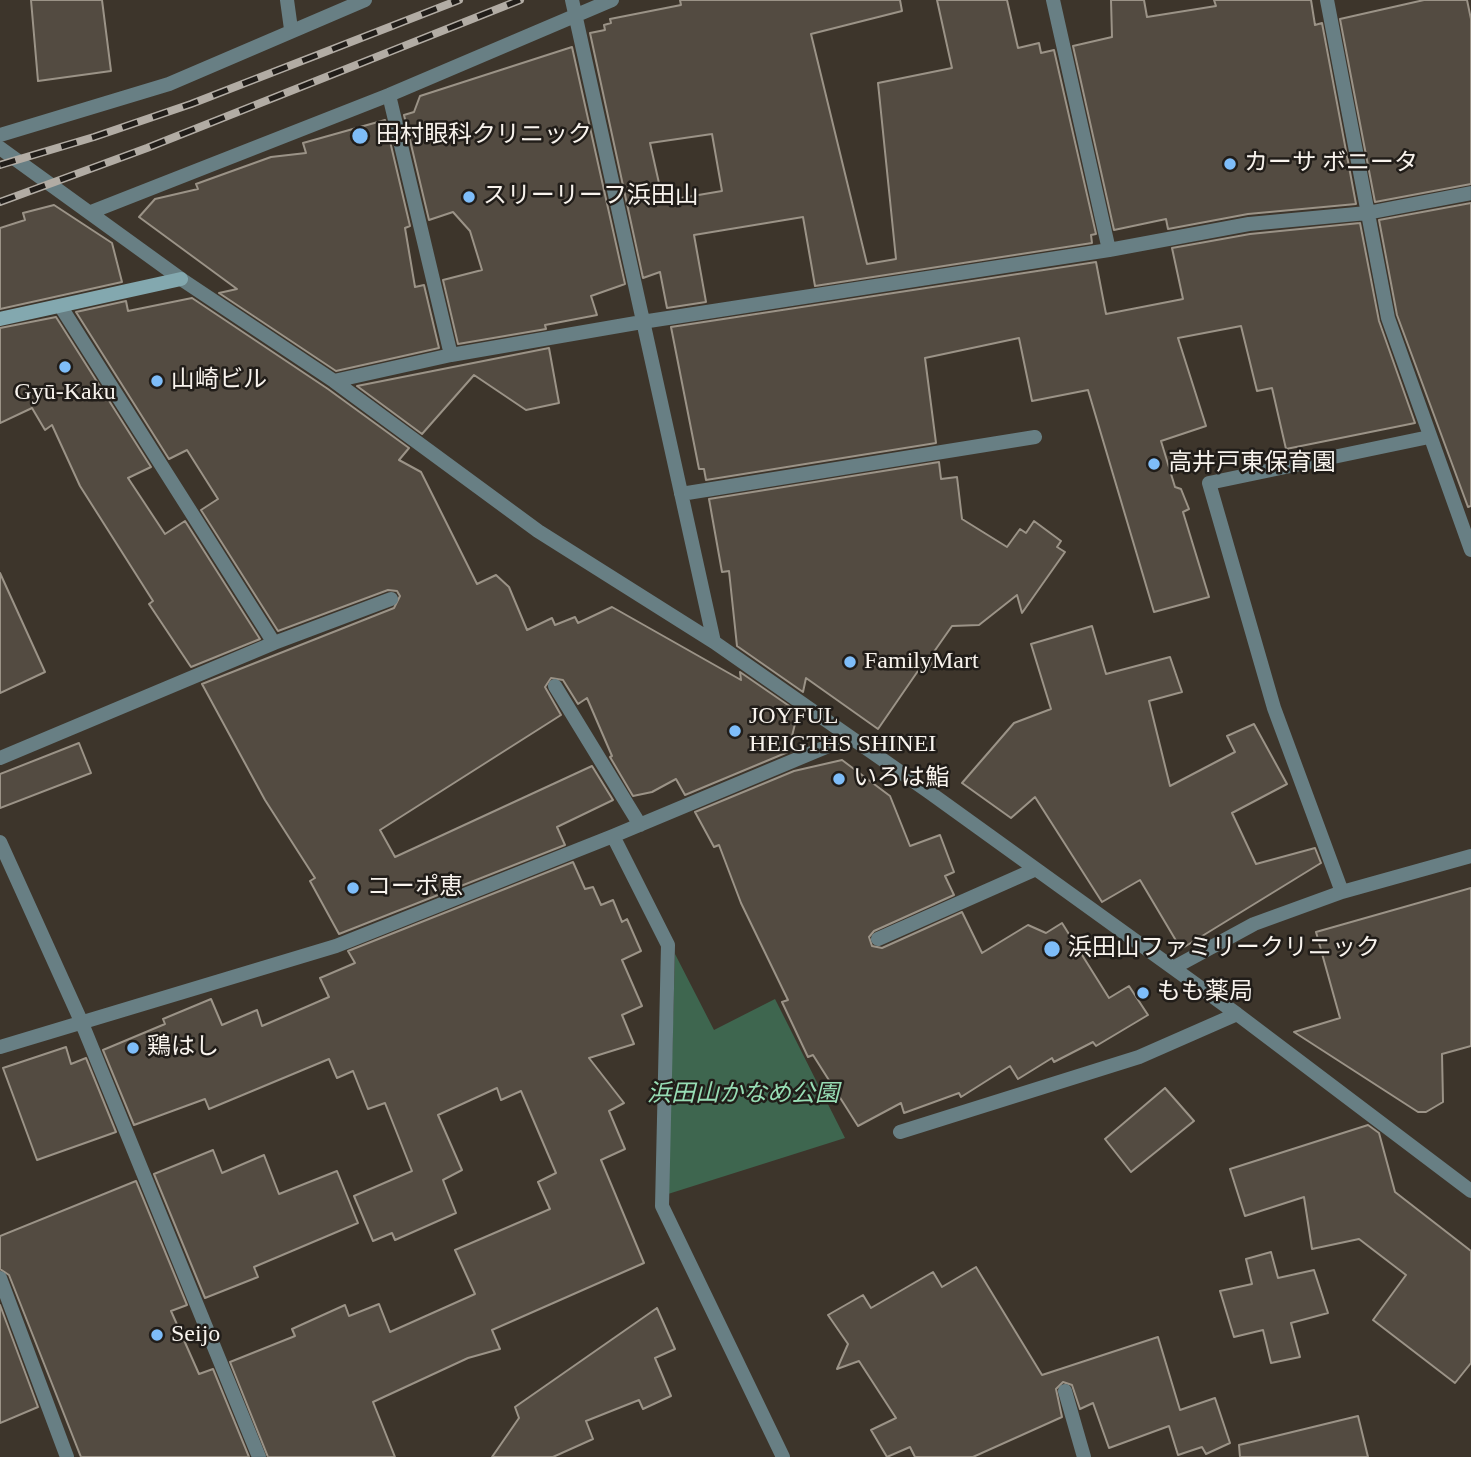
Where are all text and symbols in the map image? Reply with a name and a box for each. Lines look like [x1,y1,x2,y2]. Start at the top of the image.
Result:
place label: 田村眼科クリニック [376,122,592,150]
marker: 田村眼科クリニック [350,126,370,146]
place label: カーサ ボニータ [1244,150,1418,178]
marker: カーサ ボニータ [1222,156,1238,172]
place label: スリーリーフ浜田山 [483,183,699,211]
marker: スリーリーフ浜田山 [461,189,477,205]
marker: Gyū-Kaku [57,359,73,375]
place label: 山崎ビル [171,367,267,395]
marker: 山崎ビル [149,373,165,389]
place label: Gyū-Kaku [14,379,116,407]
place label: 高井戸東保育園 [1168,450,1336,478]
marker: 高井戸東保育園 [1146,456,1162,472]
place label: FamilyMart [864,648,979,676]
marker: FamilyMart [842,654,858,670]
place label: JOYFUL HEIGTHS SHINEI [749,703,936,759]
marker: JOYFUL HEIGTHS SHINEI [727,723,743,739]
place label: いろは鮨 [853,765,949,793]
marker: いろは鮨 [831,771,847,787]
place label: コーポ恵 [367,874,463,902]
marker: コーポ恵 [345,880,361,896]
place label: 浜田山ファミリークリニック [1068,935,1380,963]
marker: 浜田山ファミリークリニック [1042,939,1062,959]
place label: もも薬局 [1157,979,1253,1007]
marker: もも薬局 [1135,985,1151,1001]
place label: 鶏はし [147,1034,219,1062]
marker: 鶏はし [125,1040,141,1056]
park label: 浜田山かなめ公園 [647,1081,839,1109]
place label: Seijo [171,1321,220,1349]
marker: Seijo [149,1327,165,1343]

